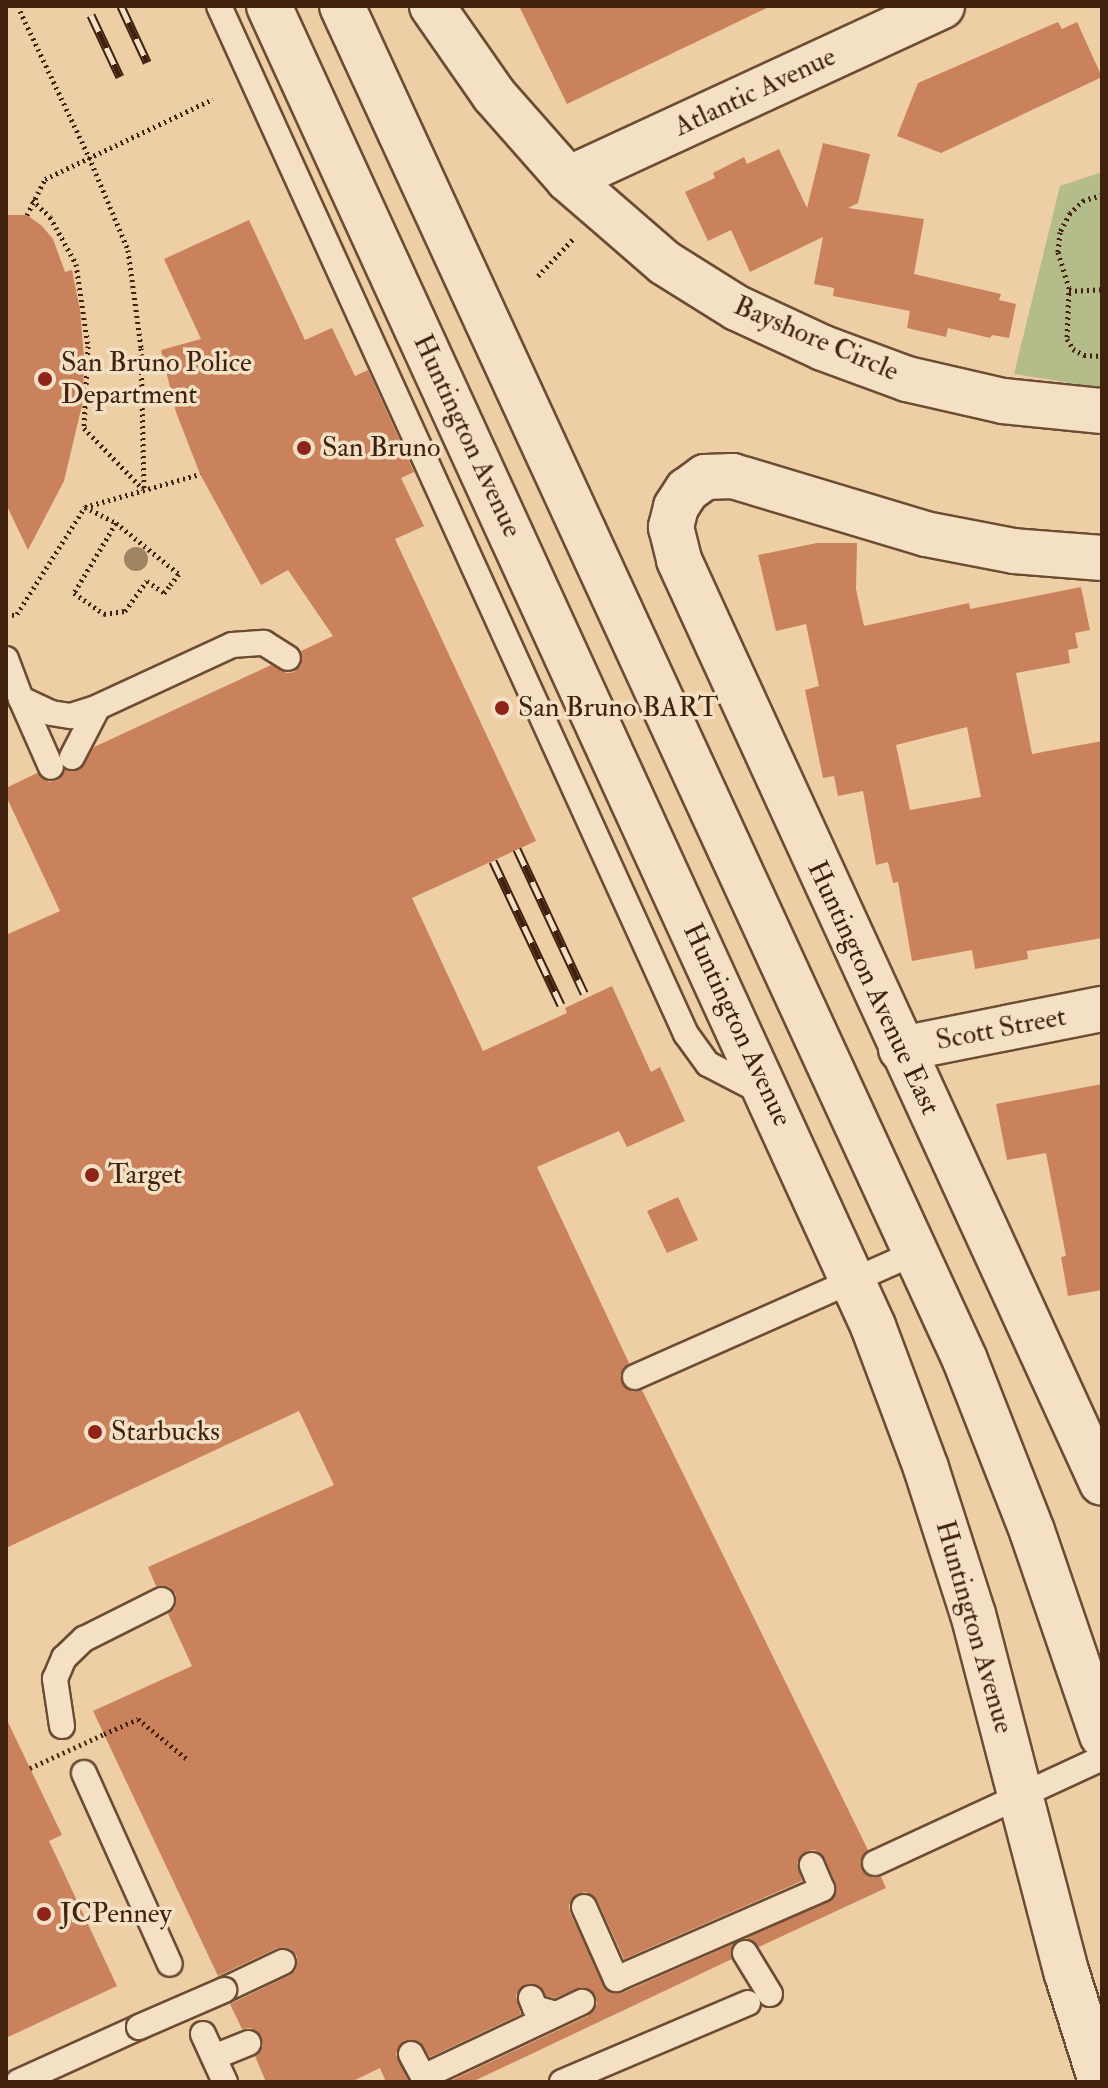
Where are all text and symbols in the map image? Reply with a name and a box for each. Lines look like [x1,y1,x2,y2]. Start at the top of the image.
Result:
street label: Atlantic Avenue [669,40,841,144]
street label: Bayshore Circle [729,289,903,389]
street label: Huntington Avenue [405,329,529,543]
place label: San Bruno Police Department [61,346,252,412]
marker: San Bruno Police Department [36,370,54,388]
place label: San Bruno [322,431,440,465]
marker: San Bruno [293,437,315,459]
place label: San Bruno BART [518,691,719,725]
marker: San Bruno BART [493,699,511,717]
street label: Huntington Avenue East [799,856,947,1120]
street label: Huntington Avenue [675,918,799,1132]
street label: Scott Street [933,1000,1069,1058]
place label: Target [108,1158,182,1192]
marker: Target [83,1166,101,1184]
place label: Starbucks [111,1415,220,1449]
marker: Starbucks [86,1423,104,1441]
street label: Huntington Avenue [928,1517,1020,1737]
place label: JCPenney [60,1897,172,1931]
marker: JCPenney [35,1905,53,1923]

